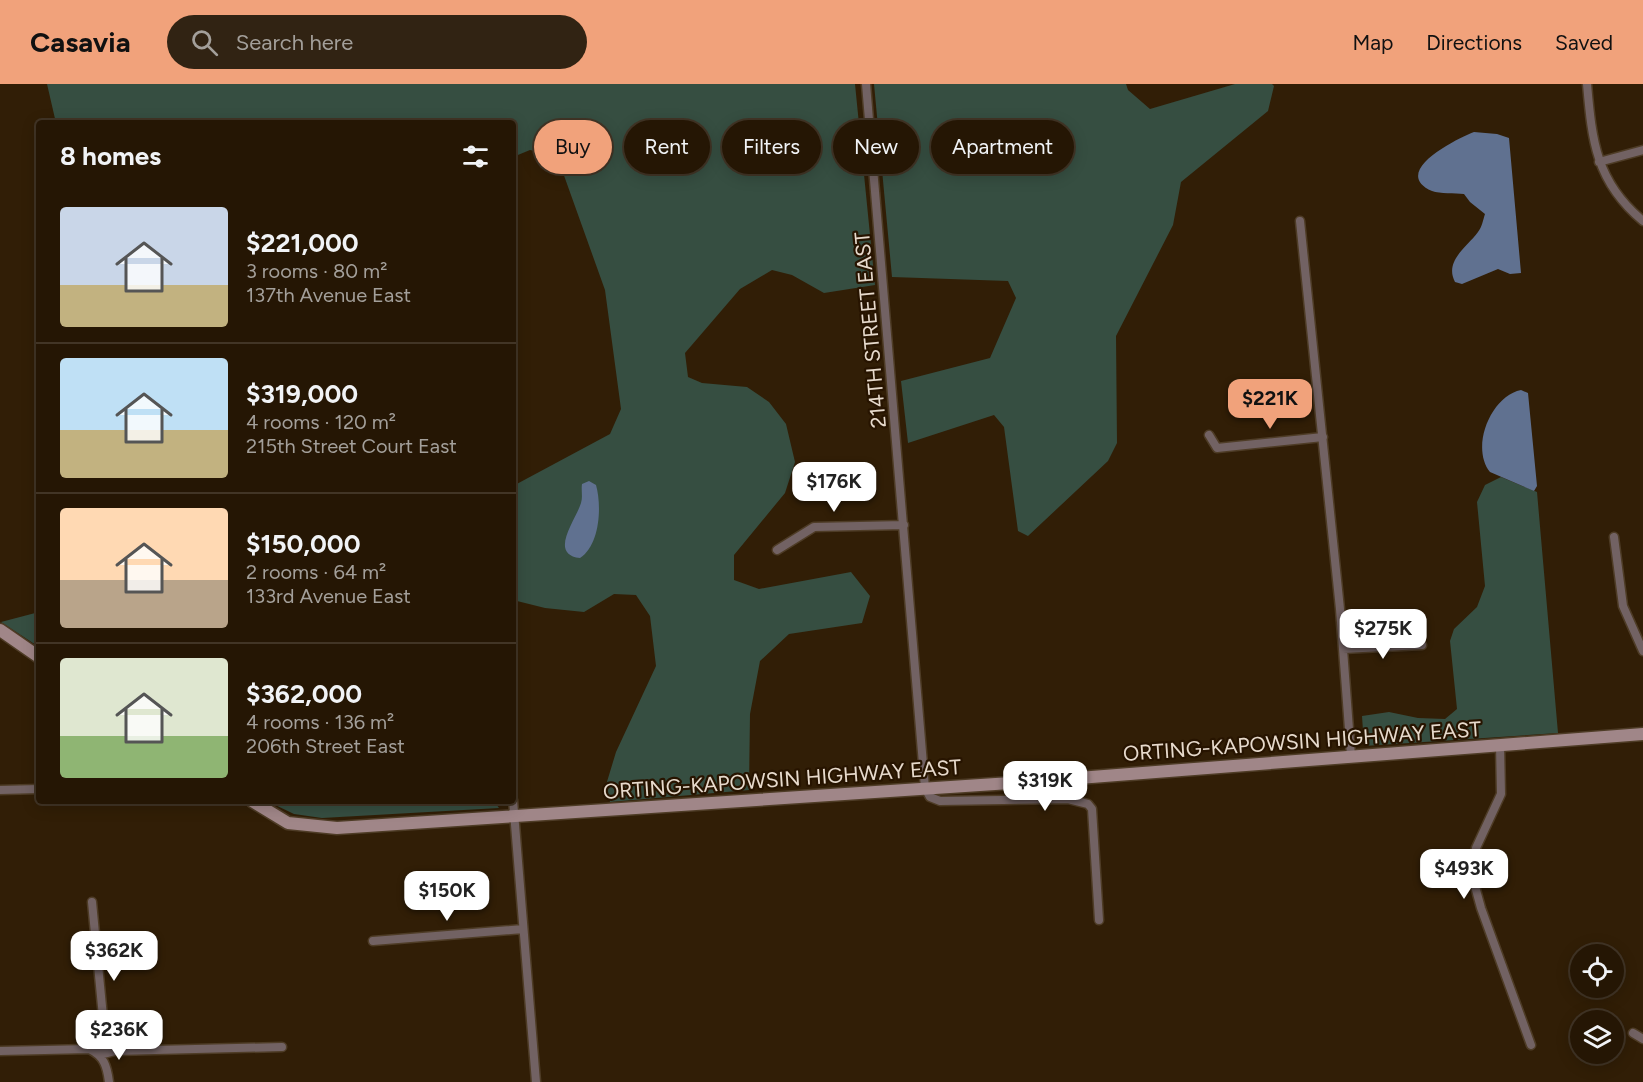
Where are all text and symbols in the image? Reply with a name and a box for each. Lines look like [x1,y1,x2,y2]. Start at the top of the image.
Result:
search box [167,15,587,69]
text: Casavia [30,25,131,59]
icon: search [188,26,221,59]
text: Search here [236,29,353,56]
text: Map [1352,30,1393,55]
text: Directions [1426,30,1522,55]
text: Saved [1555,30,1613,55]
chip: Buy [534,120,612,174]
chip: Rent [624,120,710,174]
chip: Filters [722,120,821,174]
chip: New [833,120,919,174]
chip: Apartment [931,120,1074,174]
text: 8 homes [60,140,161,172]
icon: filters [459,140,492,173]
text: $221,000 [246,227,359,259]
icon: home [108,231,180,303]
street label: 214TH STREET EAST [849,231,891,429]
text: 3 rooms · 80 m² [246,259,387,283]
text: 137th Avenue East [246,283,411,307]
text: $319,000 [246,378,358,410]
pin: $221K [1228,379,1312,430]
icon: home [108,382,180,454]
text: $221K [1242,386,1298,410]
text: 4 rooms · 120 m² [246,410,396,434]
text: 215th Street Court East [246,434,457,458]
pin: $176K [792,462,876,513]
text: $176K [806,469,862,493]
text: $150,000 [246,528,361,560]
icon: home [108,532,180,604]
text: 2 rooms · 64 m² [246,560,386,584]
text: 133rd Avenue East [246,584,411,608]
pin: $275K [1341,609,1425,660]
text: $275K [1354,616,1412,640]
text: $362,000 [246,678,362,710]
icon: home [108,682,180,754]
text: 4 rooms · 136 m² [246,710,394,734]
street label: ORTING-KAPOWSIN HIGHWAY EAST [1122,716,1482,766]
text: 206th Street East [246,734,405,758]
street label: ORTING-KAPOWSIN HIGHWAY EAST [602,754,962,804]
pin: $319K [1003,761,1087,812]
text: $319K [1017,768,1073,792]
pin: $493K [1422,849,1506,900]
text: $493K [1434,856,1494,880]
pin: $150K [405,871,489,922]
text: $150K [418,878,476,902]
pin: $362K [72,931,156,982]
text: $362K [85,938,143,962]
map controls [1570,944,1624,1064]
button: locate [1570,944,1624,998]
pin: $236K [77,1010,161,1061]
button: layers [1570,1010,1624,1064]
text: $236K [90,1017,148,1041]

